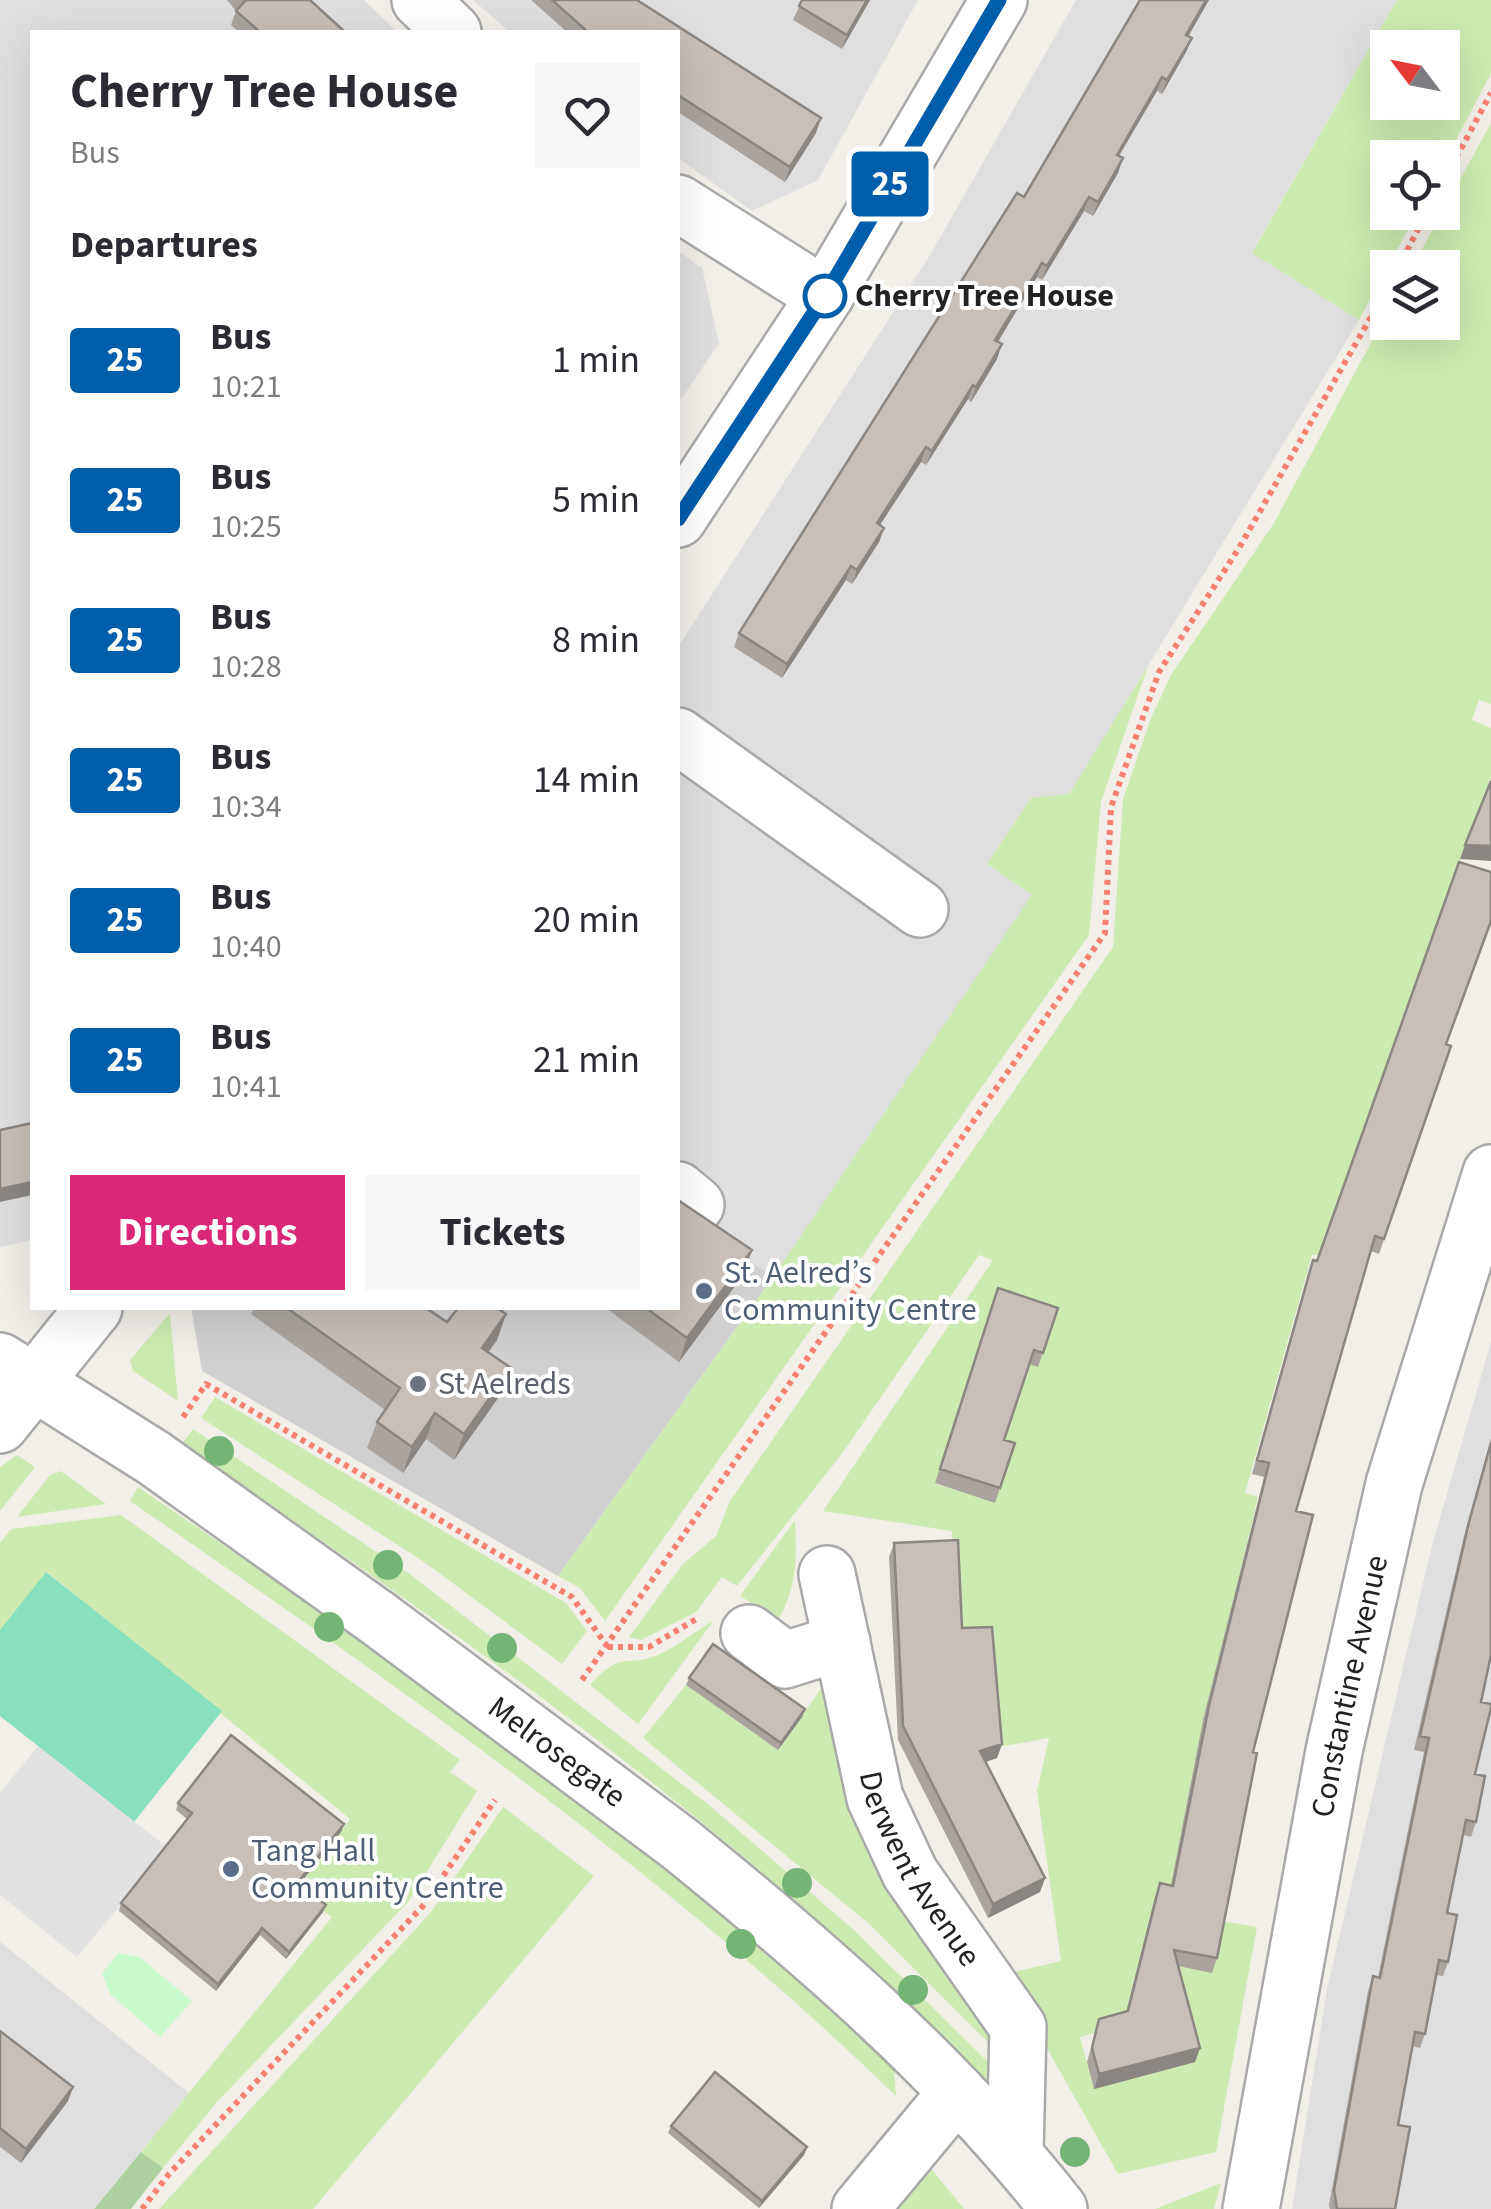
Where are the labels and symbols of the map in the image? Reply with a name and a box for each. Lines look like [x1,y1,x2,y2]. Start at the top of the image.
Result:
north arrow [1370,30,1460,120]
line badge: 25 [845,152,935,216]
place label: Cherry Tree House [855,273,1114,319]
marker: Cherry Tree House [804,275,846,317]
place label: St. Aelred’s Community Centre [724,1250,977,1333]
marker: St. Aelred’s Community Centre [693,1280,715,1302]
place label: St Aelreds [438,1361,571,1407]
marker: St Aelreds [407,1373,429,1395]
street label: Constantine Avenue [1299,1551,1400,1821]
street label: Melrosegate [478,1685,635,1819]
street label: Derwent Avenue [847,1767,992,1976]
place label: Tang Hall Community Centre [251,1828,504,1911]
marker: Tang Hall Community Centre [220,1858,242,1880]

